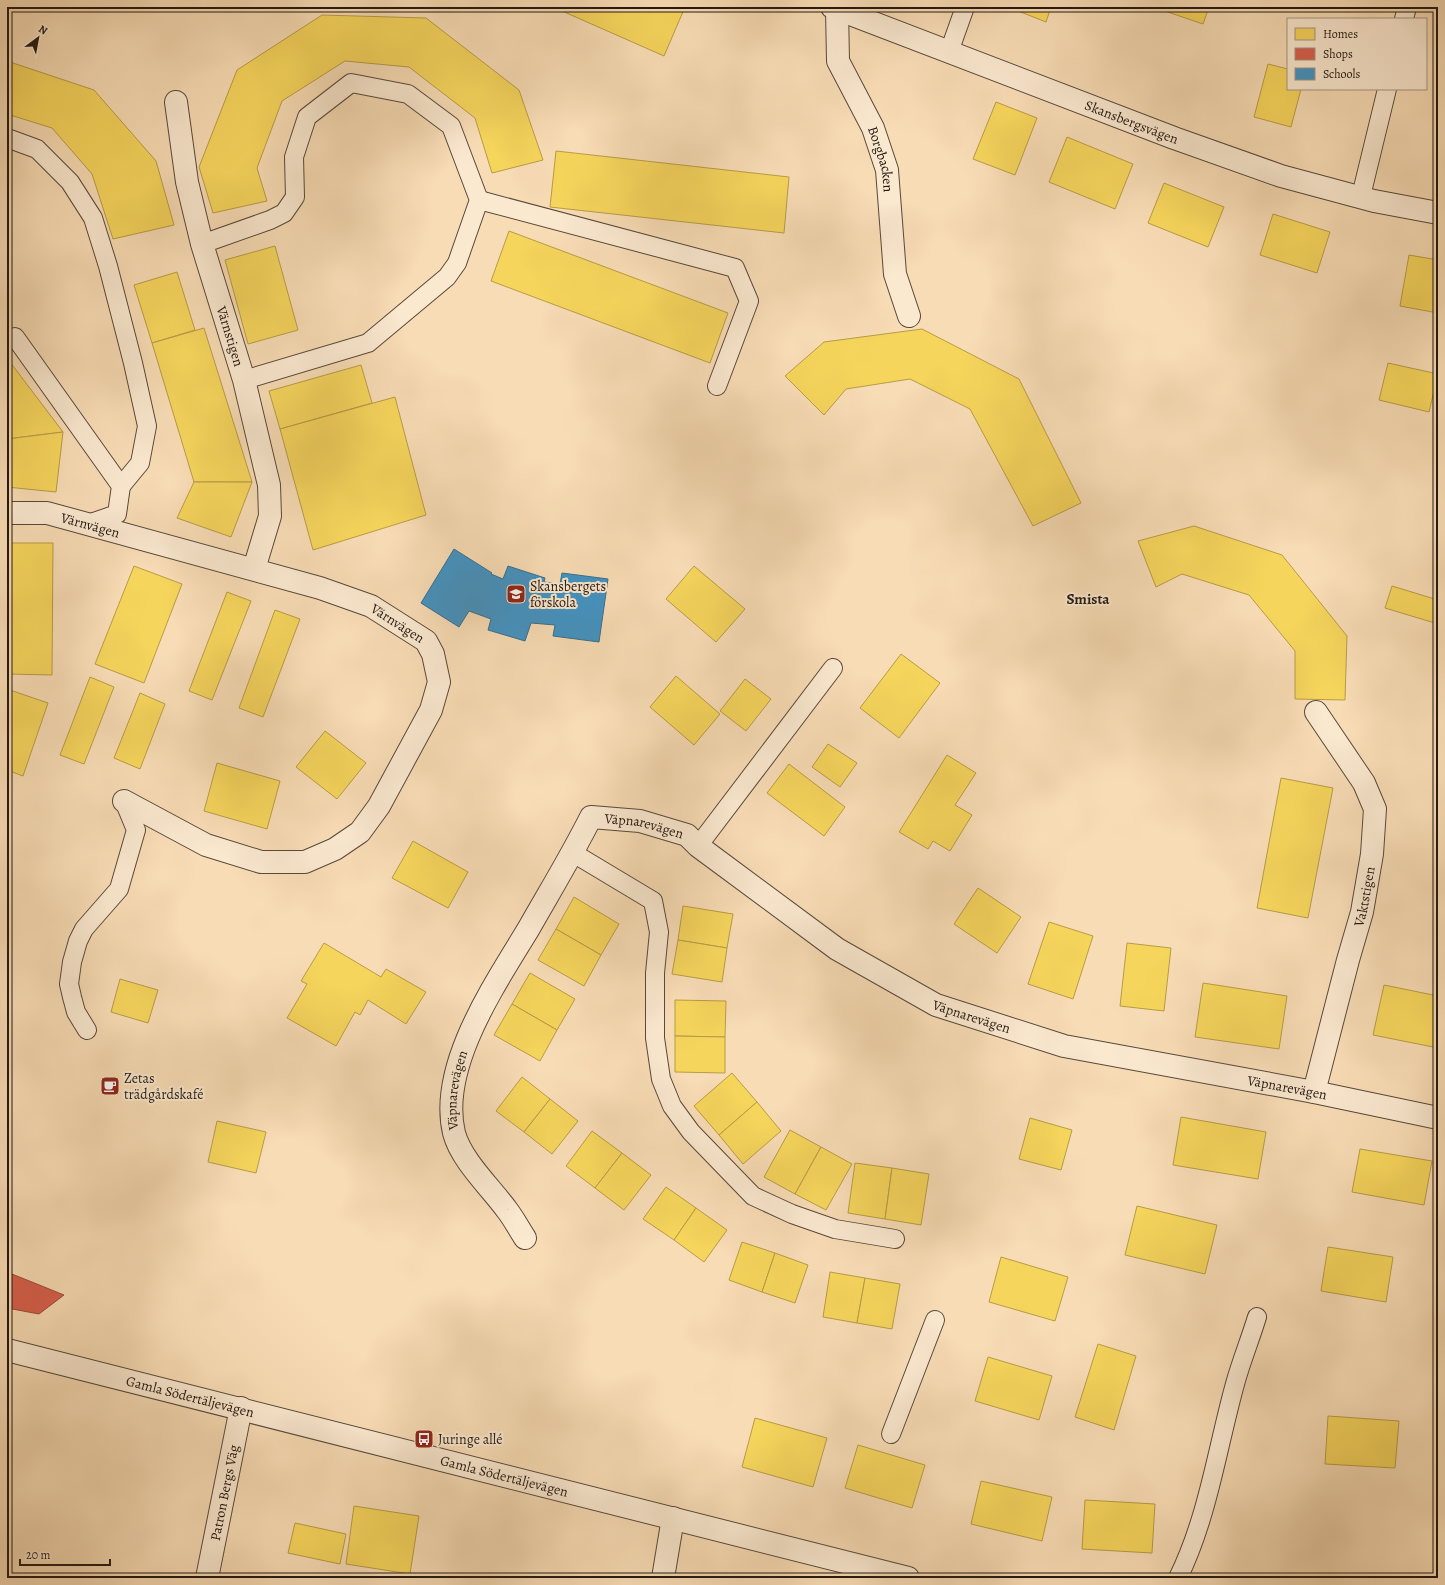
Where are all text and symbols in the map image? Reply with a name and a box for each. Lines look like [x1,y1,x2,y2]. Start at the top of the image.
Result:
north arrow [18,18,58,58]
legend [1287,18,1427,90]
text: N [36,21,50,38]
text: Homes [1323,26,1358,42]
text: Shops [1323,46,1353,62]
text: Schools [1323,66,1360,82]
street label: Skansbergsvägen [1082,96,1181,149]
street label: Borgbacken [863,124,898,193]
street label: Värnstigen [211,303,248,369]
street label: Värnvägen [58,508,122,543]
place label: Skansbergets förskola [530,577,606,612]
school or university icon: Skansbergets förskola [505,583,527,605]
district label: Smista [1066,589,1110,609]
street label: Värnvägen [366,599,428,648]
street label: Väpnarevägen [603,809,686,844]
street label: Vaktstigen [1349,865,1380,930]
street label: Väpnarevägen [929,995,1013,1038]
street label: Väpnarevägen [442,1047,472,1132]
place label: Zetas trädgårdskafé [124,1069,203,1104]
street label: Väpnarevägen [1245,1071,1329,1105]
cafe icon: Zetas trädgårdskafé [99,1075,121,1097]
street label: Gamla Södertäljevägen [124,1372,256,1422]
bus stop icon: Juringe allé [413,1428,435,1450]
place label: Juringe allé [438,1430,502,1449]
street label: Patron Bergs Väg [206,1443,243,1542]
street label: Gamla Södertäljevägen [438,1451,570,1502]
scale bar [20,1541,110,1567]
text: 20 m [26,1547,50,1563]

